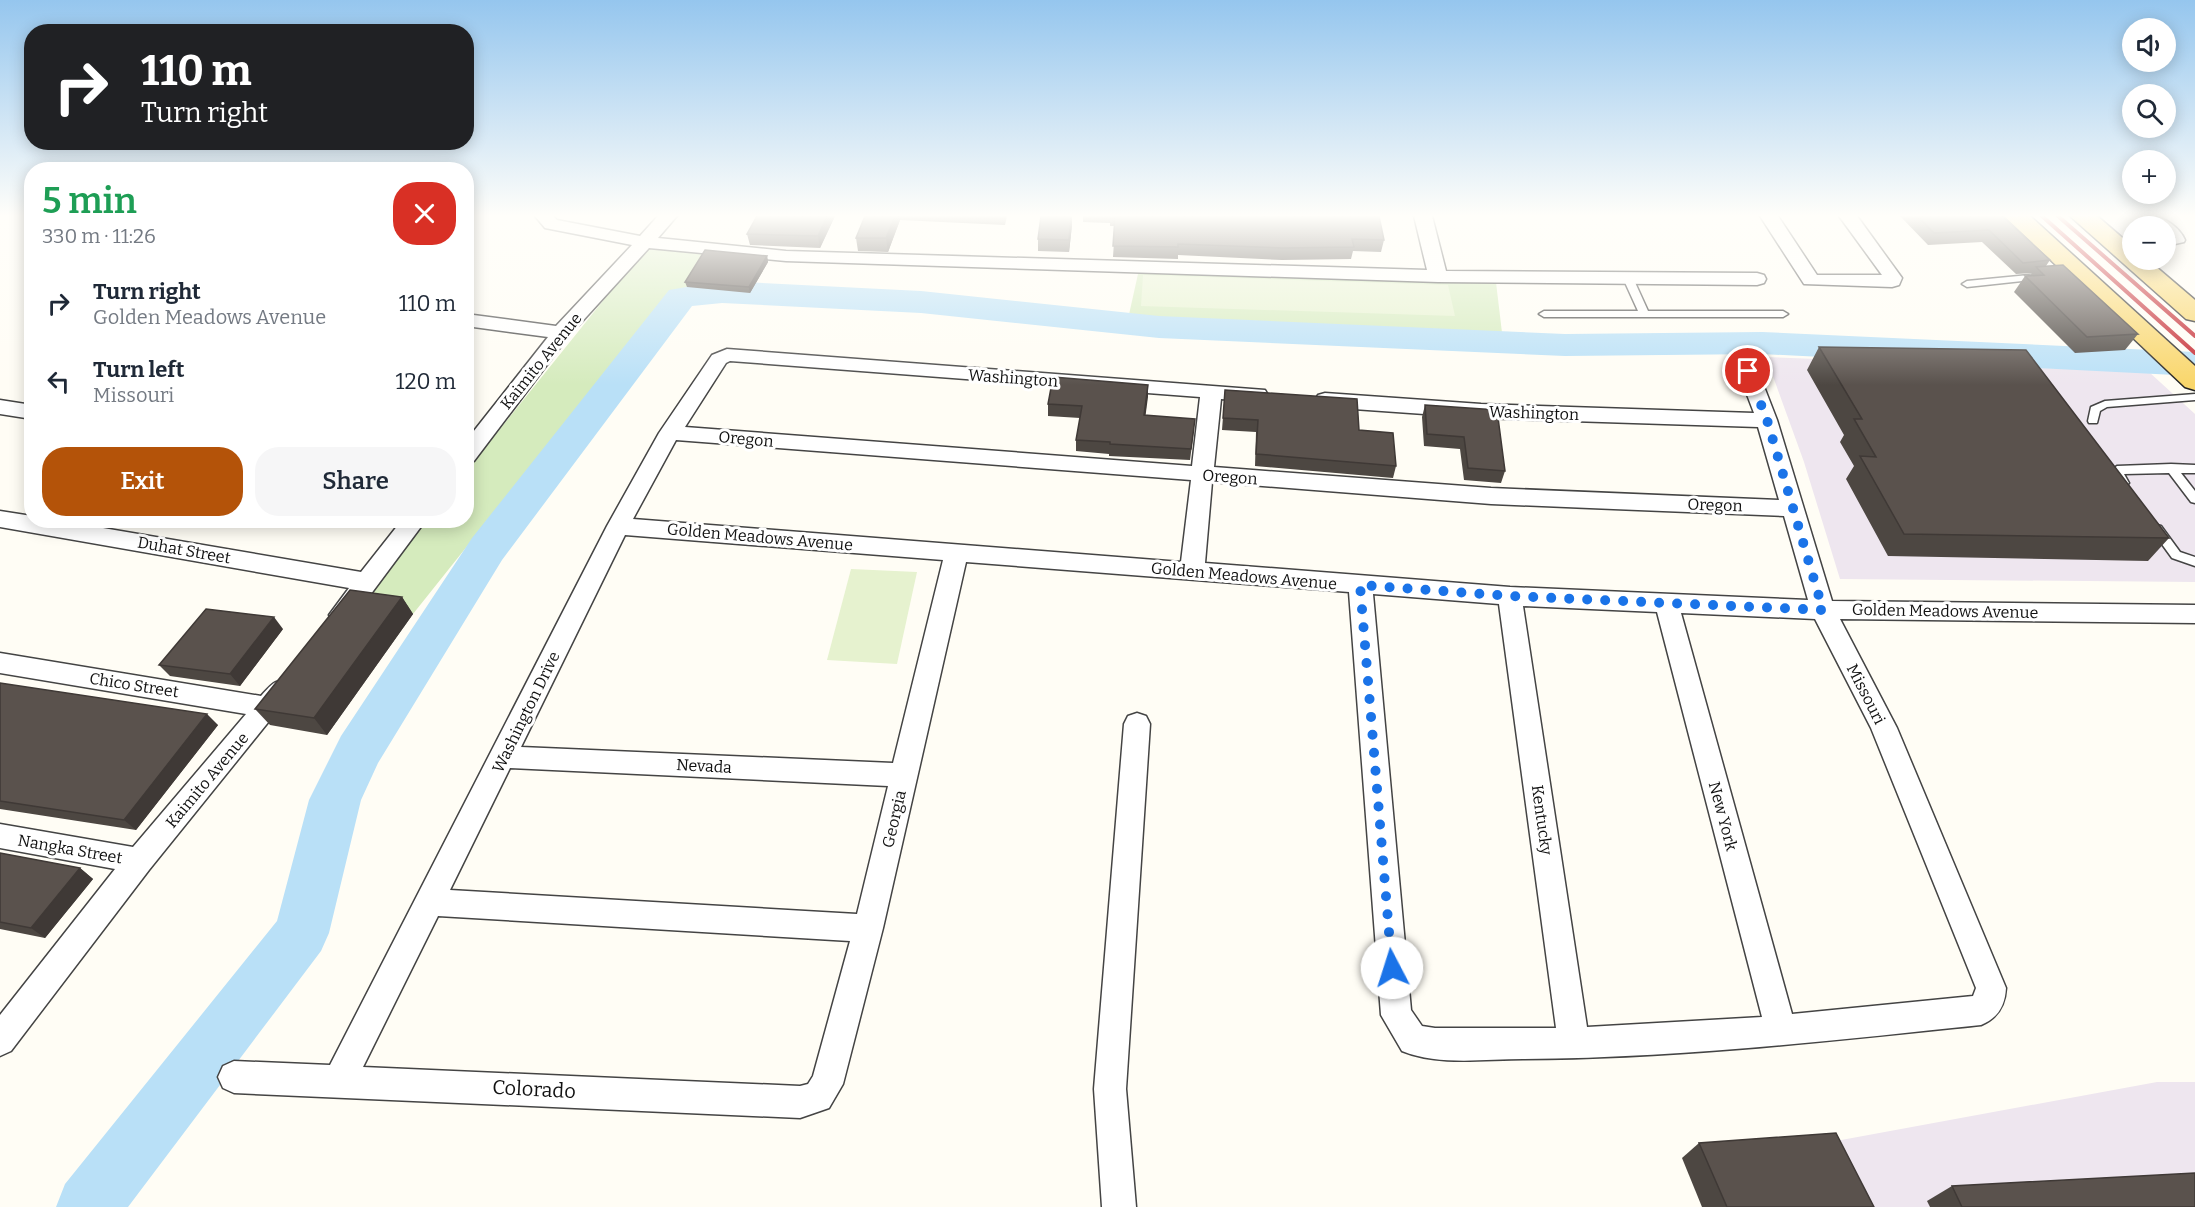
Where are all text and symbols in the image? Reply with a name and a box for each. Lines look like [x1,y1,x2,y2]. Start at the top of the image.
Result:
map controls [2122,18,2176,270]
button: sound [2122,18,2176,72]
text: 110 m [141,46,252,96]
icon: right [42,48,120,126]
button: search [2122,84,2176,138]
text: Turn right [141,97,268,129]
button: + [2122,150,2176,204]
text: 5 min [42,179,137,223]
button: close [393,182,456,245]
button: − [2122,216,2176,270]
text: 330 m · 11:26 [42,224,156,248]
text: Turn right [93,278,201,305]
icon: right [42,287,75,320]
text: 110 m [399,290,456,317]
text: Golden Meadows Avenue [93,305,326,329]
street label: Kaimito Avenue [496,309,586,413]
pin [1722,345,1773,396]
icon: arrive [1731,354,1764,387]
text: Turn left [93,356,185,383]
icon: left [42,365,75,398]
street label: Washington [967,365,1059,391]
text: 120 m [396,368,456,395]
text: Missouri [93,383,174,407]
street label: Washington [1489,402,1579,424]
street label: Oregon [718,427,774,451]
button: Exit [42,447,243,516]
button: Share [255,447,456,516]
street label: Oregon [1202,466,1258,488]
street label: Oregon [1687,495,1743,515]
street label: Golden Meadows Avenue [666,519,854,555]
street label: Duhat Street [136,532,232,568]
street label: Golden Meadows Avenue [1150,558,1338,594]
street label: Golden Meadows Avenue [1852,600,2038,622]
street label: Washington Drive [488,648,564,776]
street label: Missouri [1843,661,1889,728]
street label: Chico Street [88,669,180,701]
street label: Kaimito Avenue [162,729,252,831]
street label: Nevada [676,755,733,777]
street label: New York [1705,779,1741,853]
street label: Kentucky [1528,784,1556,857]
street label: Georgia [878,788,910,850]
street label: Nangka Street [16,830,124,868]
position arrow [1360,936,1424,1000]
street label: Colorado [492,1075,576,1103]

